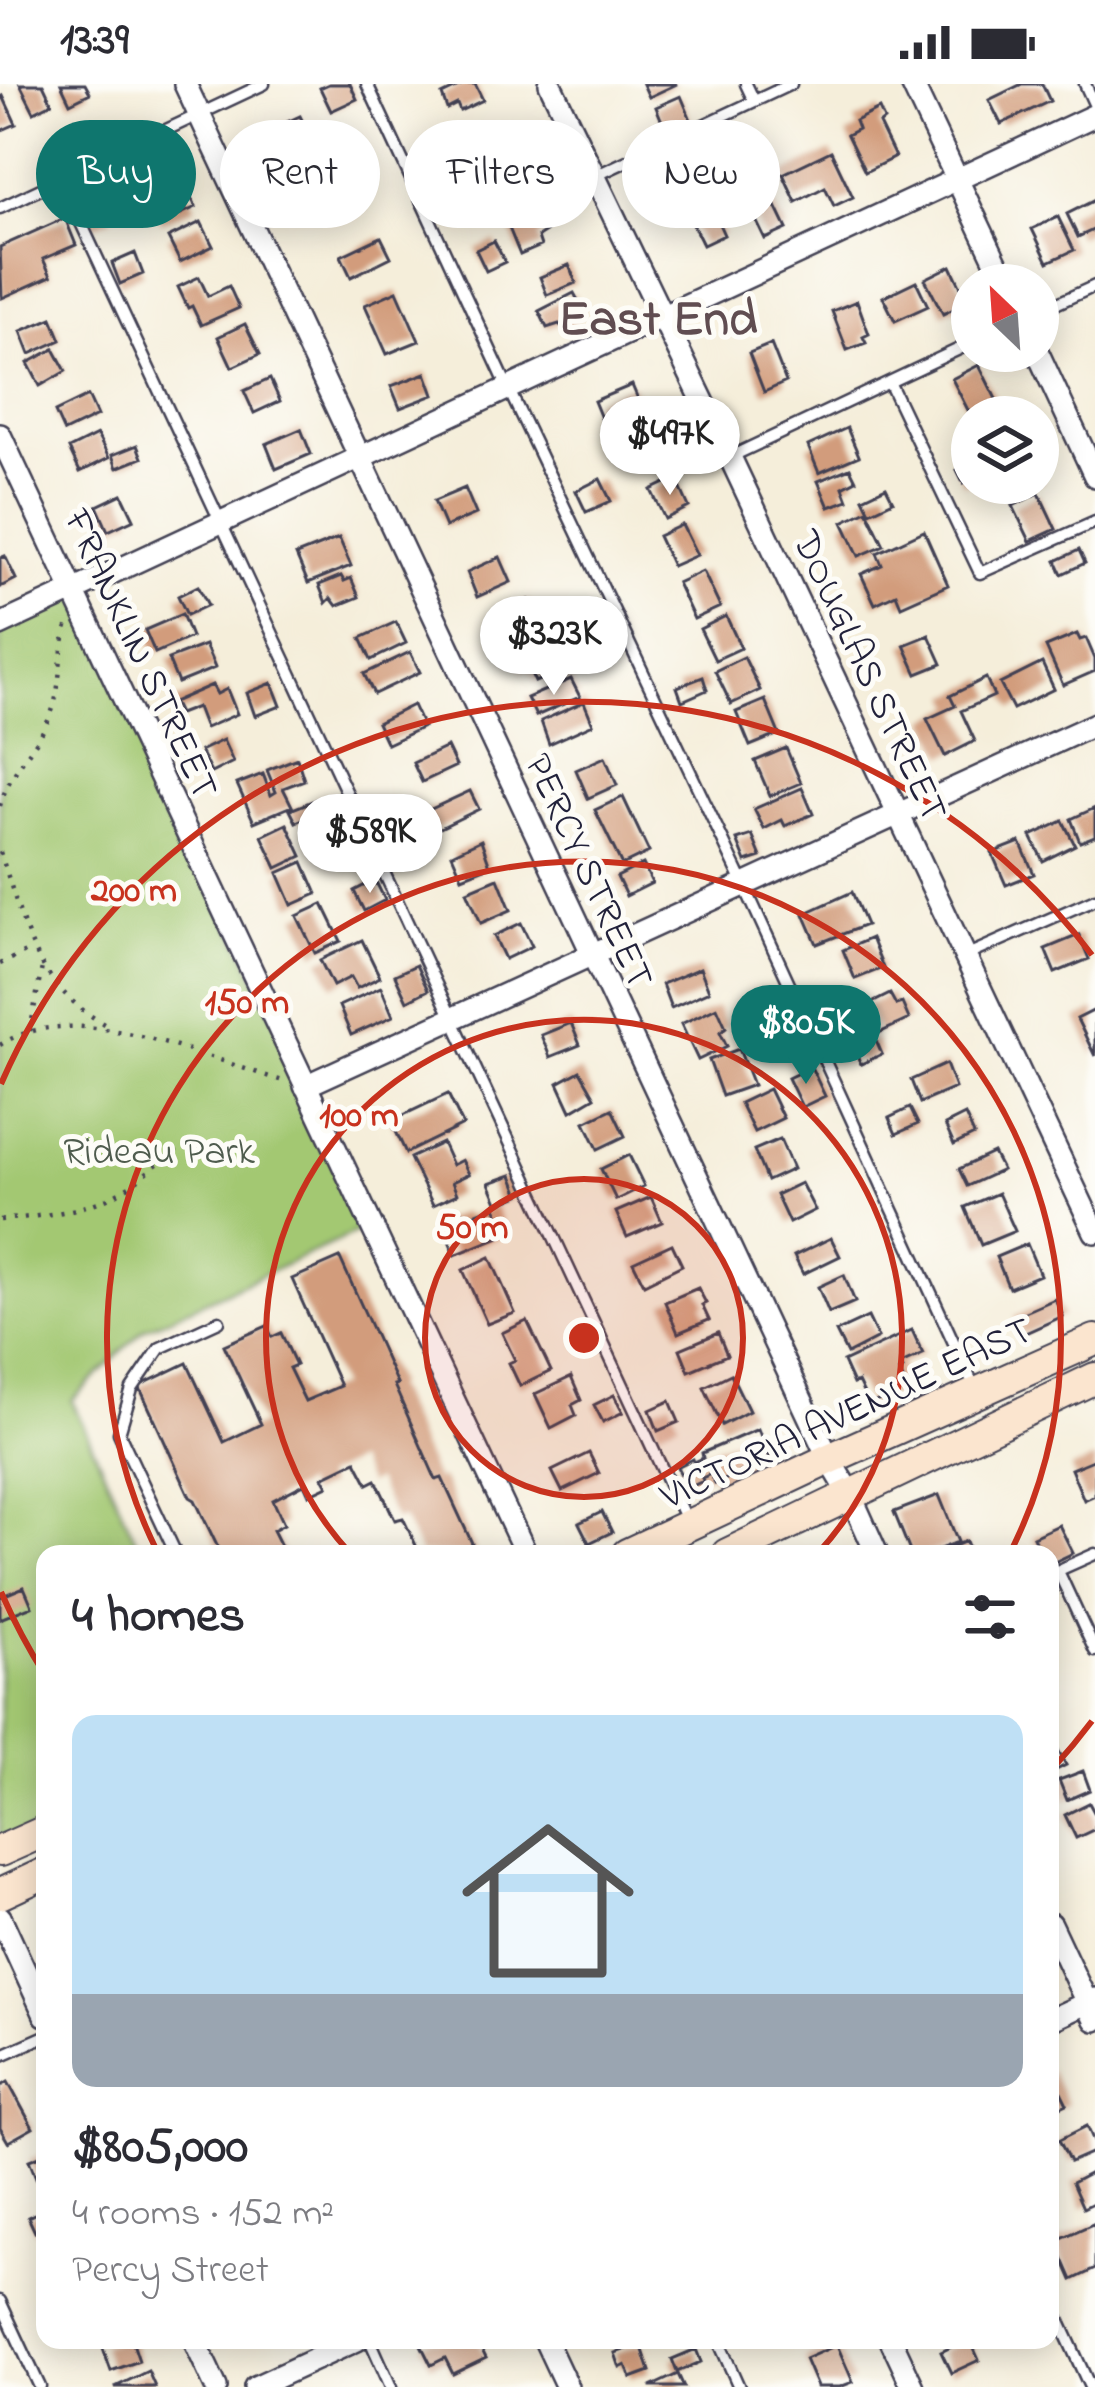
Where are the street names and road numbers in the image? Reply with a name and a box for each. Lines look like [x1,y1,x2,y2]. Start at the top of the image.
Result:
street label: FRANKLIN STREET [46,500,231,809]
street label: DOUGLAS STREET [775,521,960,832]
street label: PERCY STREET [508,745,666,999]
street label: VICTORIA AVENUE EAST [651,1304,1042,1527]

